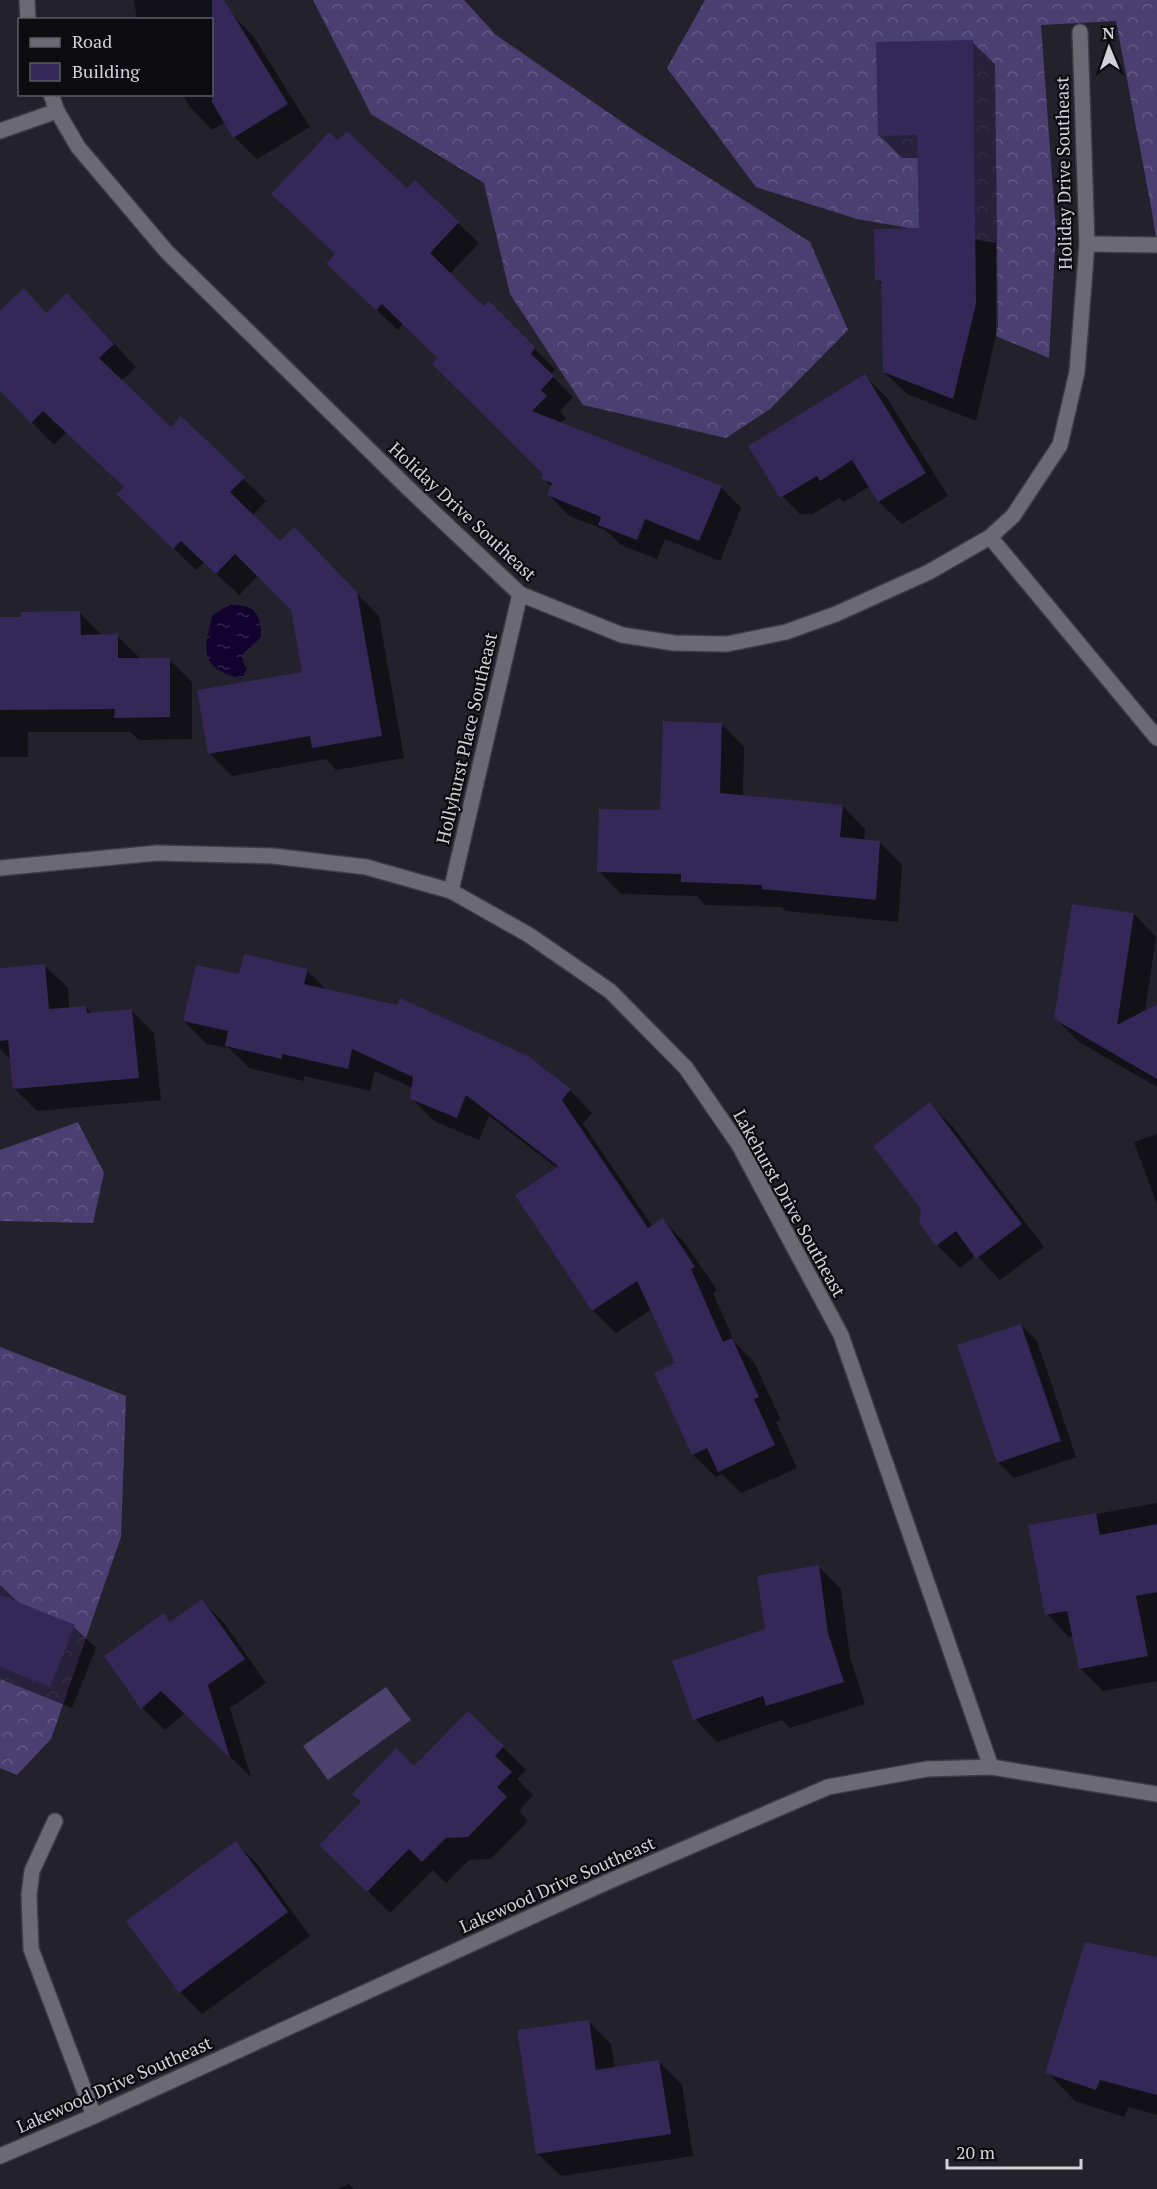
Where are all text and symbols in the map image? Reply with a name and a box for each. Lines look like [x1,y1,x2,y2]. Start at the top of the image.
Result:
legend [18,18,213,96]
north arrow [1079,18,1139,78]
text: N [1102,22,1115,44]
text: Road [72,29,112,53]
text: Building [72,59,140,83]
street label: Holiday Drive Southeast [1049,76,1077,270]
street label: Holiday Drive Southeast [384,436,542,586]
street label: Hollyhurst Place Southeast [430,630,502,846]
street label: Lakehurst Drive Southeast [728,1105,852,1301]
street label: Lakewood Drive Southeast [456,1830,659,1938]
street label: Lakewood Drive Southeast [13,2030,216,2138]
scale bar [947,2132,1080,2170]
text: 20 m [956,2140,996,2164]

